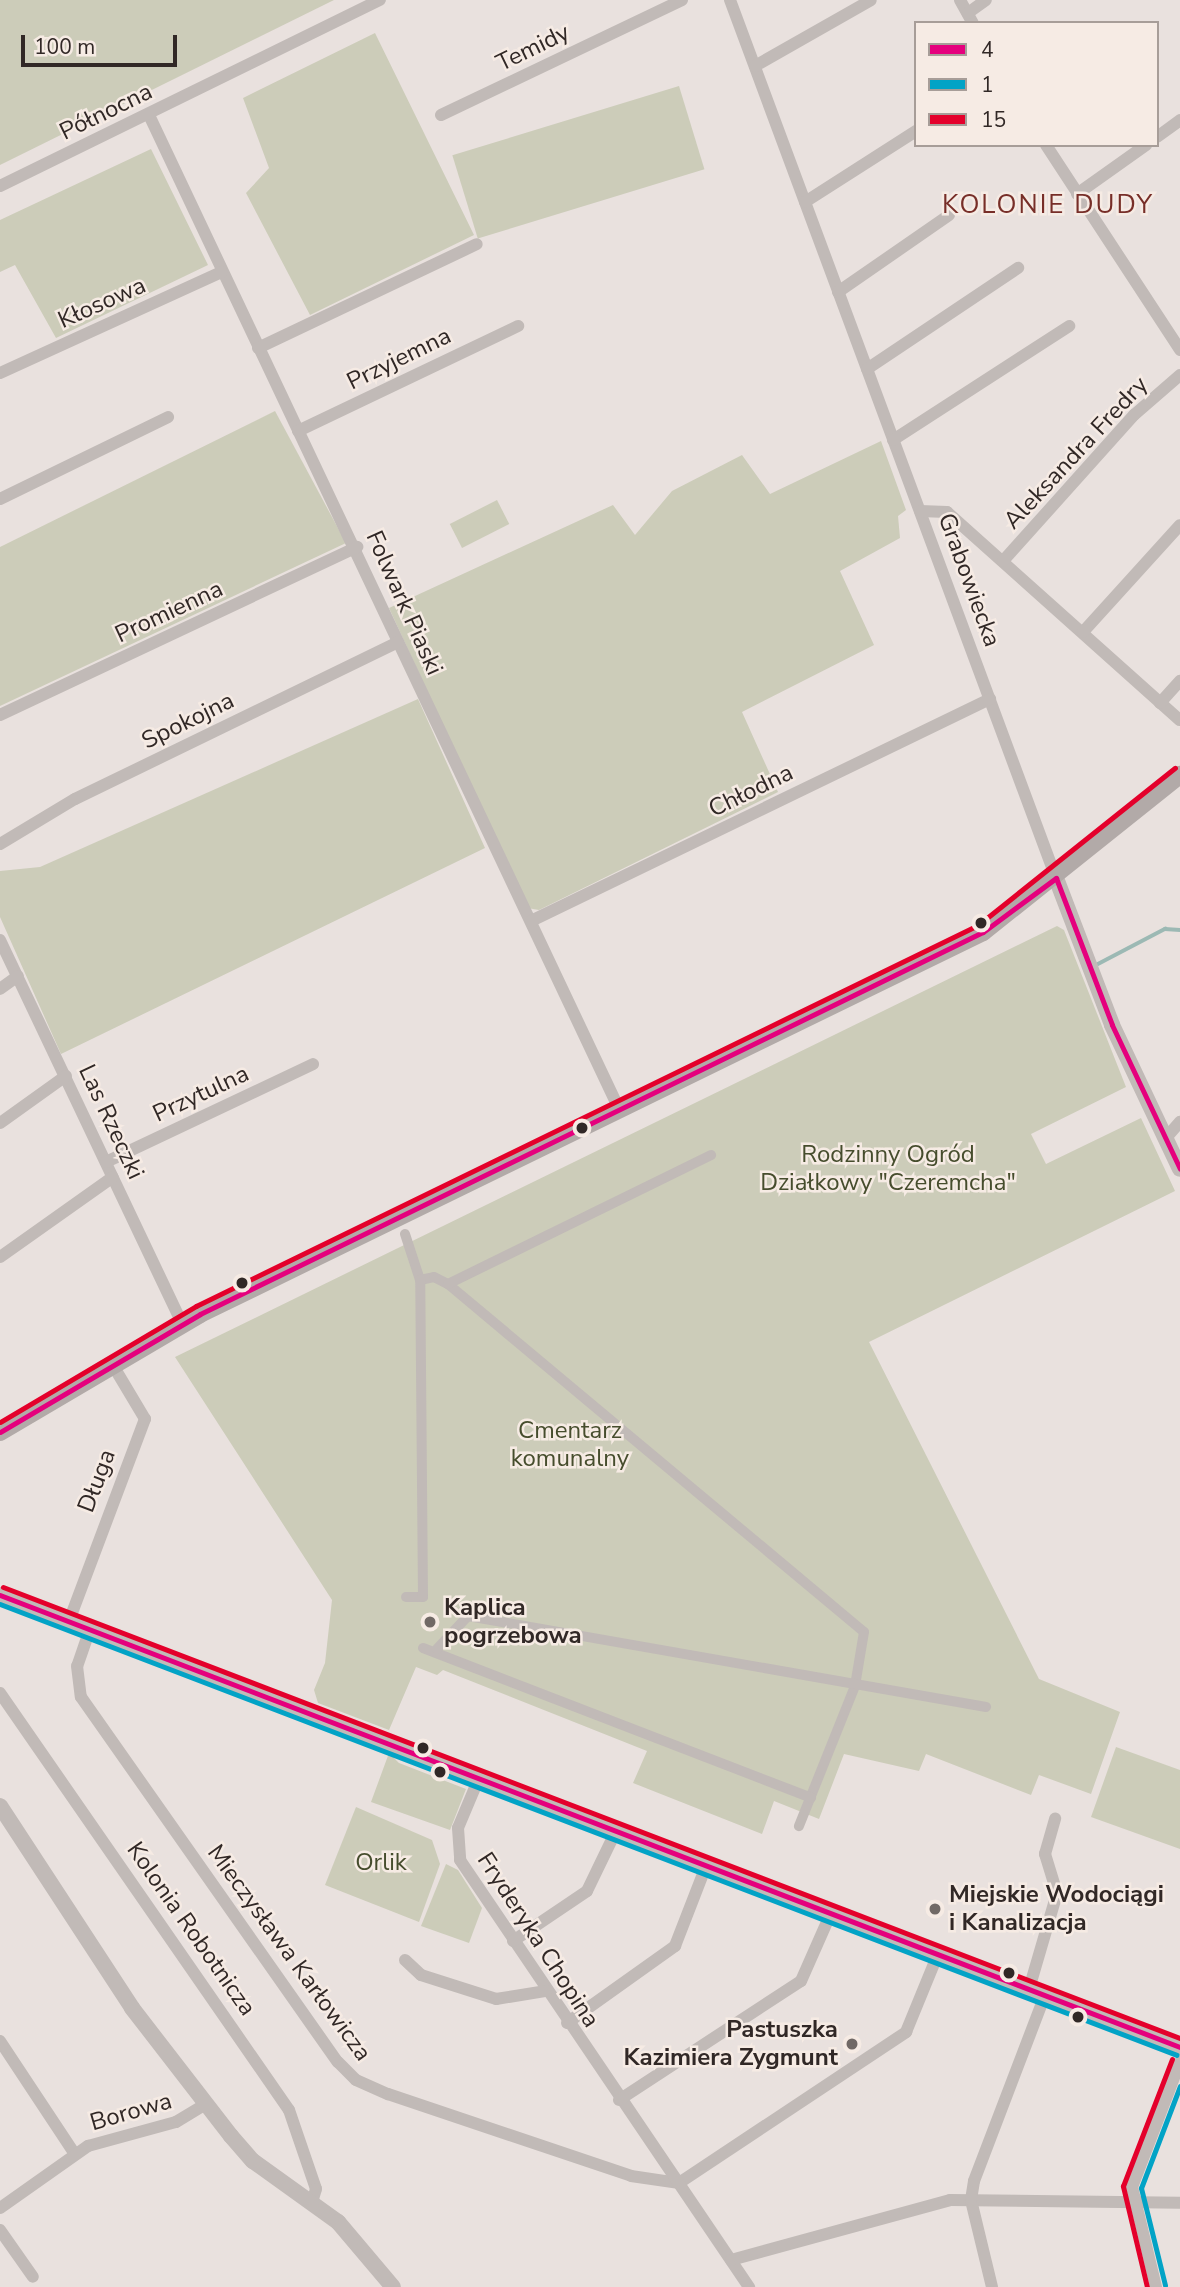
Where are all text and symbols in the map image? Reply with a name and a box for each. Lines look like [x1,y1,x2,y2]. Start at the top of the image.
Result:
street label: Temidy [492,18,574,78]
scale bar [24,21,180,65]
legend [914,21,1159,147]
text: 100 m [34,33,95,61]
text: 4 [981,36,994,64]
text: 1 [981,71,994,99]
street label: Północna [55,77,157,147]
text: 15 [981,106,1006,134]
district label: KOLONIE DUDY [943,189,1153,221]
street label: Kłosowa [54,271,150,335]
street label: Przyjemna [342,321,456,397]
street label: Aleksandra Fredry [998,371,1154,535]
street label: Grabowiecka [932,509,1006,651]
street label: Folwark Piaski [359,526,449,680]
street label: Promienna [111,575,227,649]
street label: Spokojna [137,686,239,756]
street label: Chłodna [704,758,798,824]
unlabelled marker [974,916,988,930]
street label: Przytulna [148,1059,254,1129]
street label: Las Rzeczki [72,1060,150,1184]
unlabelled marker [575,1121,589,1135]
park label: Rodzinny Ogród Działkowy "Czeremcha" [760,1141,1016,1197]
unlabelled marker [235,1276,249,1290]
park label: Cmentarz komunalny [511,1417,629,1473]
street label: Długa [72,1445,122,1517]
place label: Kaplica pogrzebowa [444,1594,582,1650]
marker: Kaplica pogrzebowa [422,1614,438,1630]
unlabelled marker [416,1741,430,1755]
unlabelled marker [433,1765,447,1779]
street label: Kolonia Robotnicza [120,1837,262,2021]
street label: Mieczysława Karłowicza [201,1839,377,2067]
street label: Fryderyka Chopina [471,1847,605,2033]
park label: Orlik [355,1849,407,1877]
place label: Miejskie Wodociągi i Kanalizacja [949,1881,1164,1937]
marker: Miejskie Wodociągi i Kanalizacja [927,1901,943,1917]
unlabelled marker [1002,1966,1016,1980]
unlabelled marker [1071,2010,1085,2024]
place label: Pastuszka Kazimiera Zygmunt [623,2016,838,2072]
marker: Pastuszka Kazimiera Zygmunt [844,2036,860,2052]
street label: Borowa [87,2087,175,2137]

